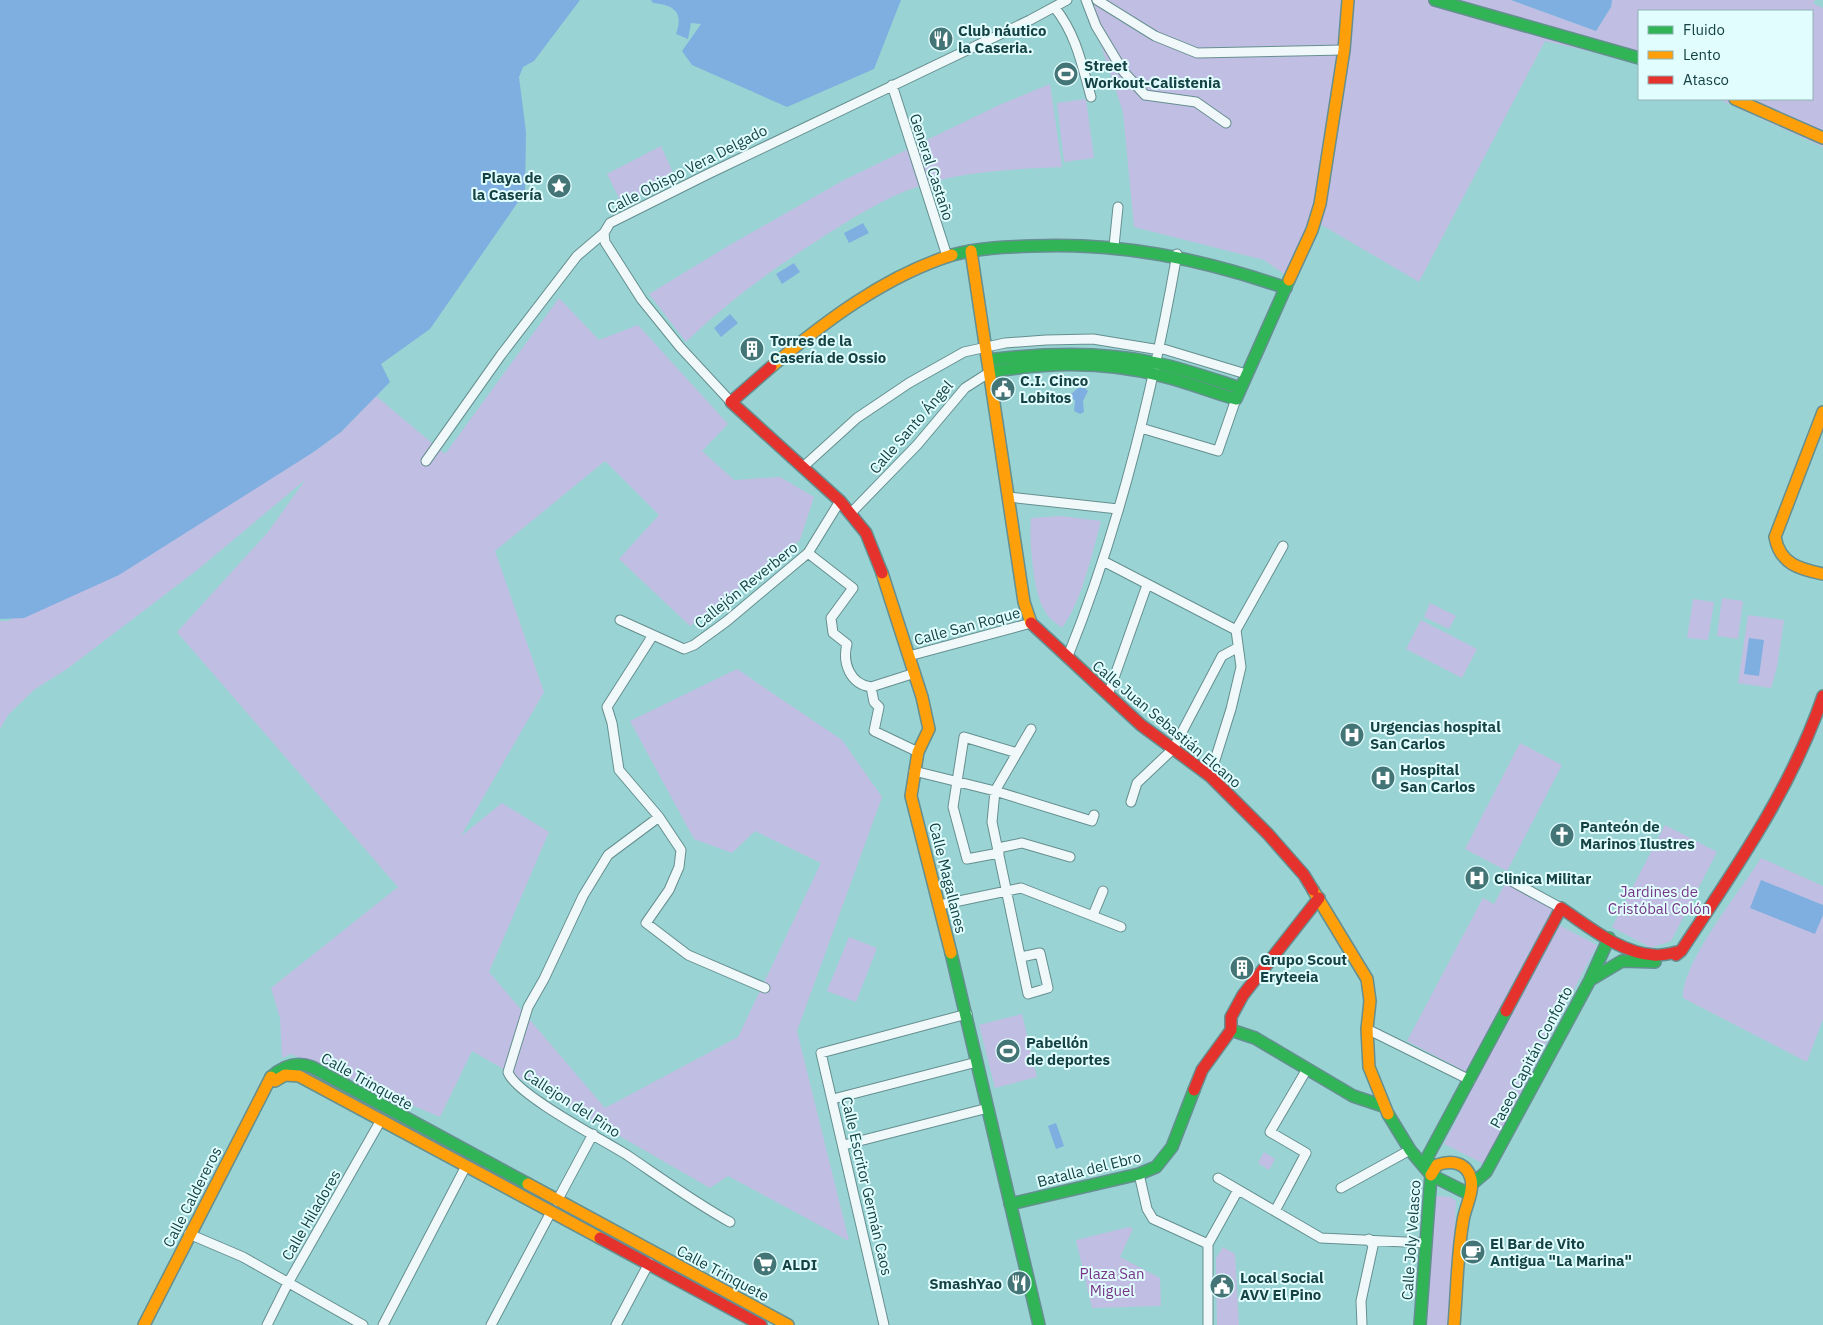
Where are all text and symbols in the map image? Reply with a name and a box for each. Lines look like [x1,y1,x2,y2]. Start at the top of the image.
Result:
legend [1638,10,1813,100]
text: Fluido [1683,20,1725,39]
place label: Club náutico la Caseria. [958,21,1047,57]
restaurant icon: Club náutico la Caseria. [928,26,954,52]
text: Lento [1683,45,1721,64]
place label: Street Workout-Calistenia [1084,56,1221,92]
sports icon: Street Workout-Calistenia [1053,61,1079,87]
text: Atasco [1683,70,1729,89]
street label: General Castaño [906,111,958,223]
street label: Calle Obispo Vera Delgado [604,120,770,218]
place label: Playa de la Casería [472,168,542,204]
place icon: Playa de la Casería [546,173,572,199]
place label: Torres de la Casería de Ossio [770,331,886,367]
building icon: Torres de la Casería de Ossio [739,336,765,362]
place label: C.I. Cinco Lobitos [1020,371,1088,407]
street label: Calle Santo Ángel [865,376,957,478]
public building icon: C.I. Cinco Lobitos [990,376,1016,402]
street label: Callejón Reverbero [691,538,801,632]
street label: Calle San Roque [912,603,1022,649]
street label: Calle Juan Sebastián Elcano [1089,656,1245,792]
place label: Urgencias hospital San Carlos [1370,717,1501,753]
hospital icon: Urgencias hospital San Carlos [1339,722,1365,748]
place label: Hospital San Carlos [1400,760,1476,796]
hospital icon: Hospital San Carlos [1370,765,1396,791]
place label: Panteón de Marinos Ilustres [1580,817,1695,853]
street label: Calle Magallanes [925,821,971,935]
church icon: Panteón de Marinos Ilustres [1549,822,1575,848]
hospital icon: Clinica Militar [1464,865,1490,891]
place label: Clinica Militar [1494,869,1591,888]
park label: Jardines de Cristóbal Colón [1608,882,1710,918]
place label: Grupo Scout Eryteeia [1260,950,1347,986]
building icon: Grupo Scout Eryteeia [1229,955,1255,981]
street label: Paseo Capitán Conforto [1485,983,1577,1131]
place label: Pabellón de deportes [1026,1033,1110,1069]
sports icon: Pabellón de deportes [995,1038,1021,1064]
street label: Calle Trinquete [318,1048,416,1114]
street label: Callejon del Pino [520,1064,624,1142]
street label: Calle Escritor Germán Caos [837,1095,897,1277]
street label: Calle Caldereros [158,1144,226,1250]
street label: Batalla del Ebro [1035,1147,1143,1191]
street label: Calle Hiladores [277,1166,345,1264]
street label: Calle Joly Velasco [1397,1179,1425,1301]
place label: El Bar de Vito Antigua "La Marina" [1490,1234,1632,1270]
cafe icon: El Bar de Vito Antigua "La Marina" [1460,1239,1486,1265]
street label: Calle Trinquete [674,1241,772,1305]
supermarket icon: ALDI [752,1251,778,1277]
place label: ALDI [782,1255,817,1274]
park label: Plaza San Miguel [1080,1264,1144,1300]
place label: Local Social AVV El Pino [1240,1268,1324,1304]
restaurant icon: SmashYao [1006,1270,1032,1296]
public building icon: Local Social AVV El Pino [1209,1273,1235,1299]
place label: SmashYao [929,1274,1002,1293]

